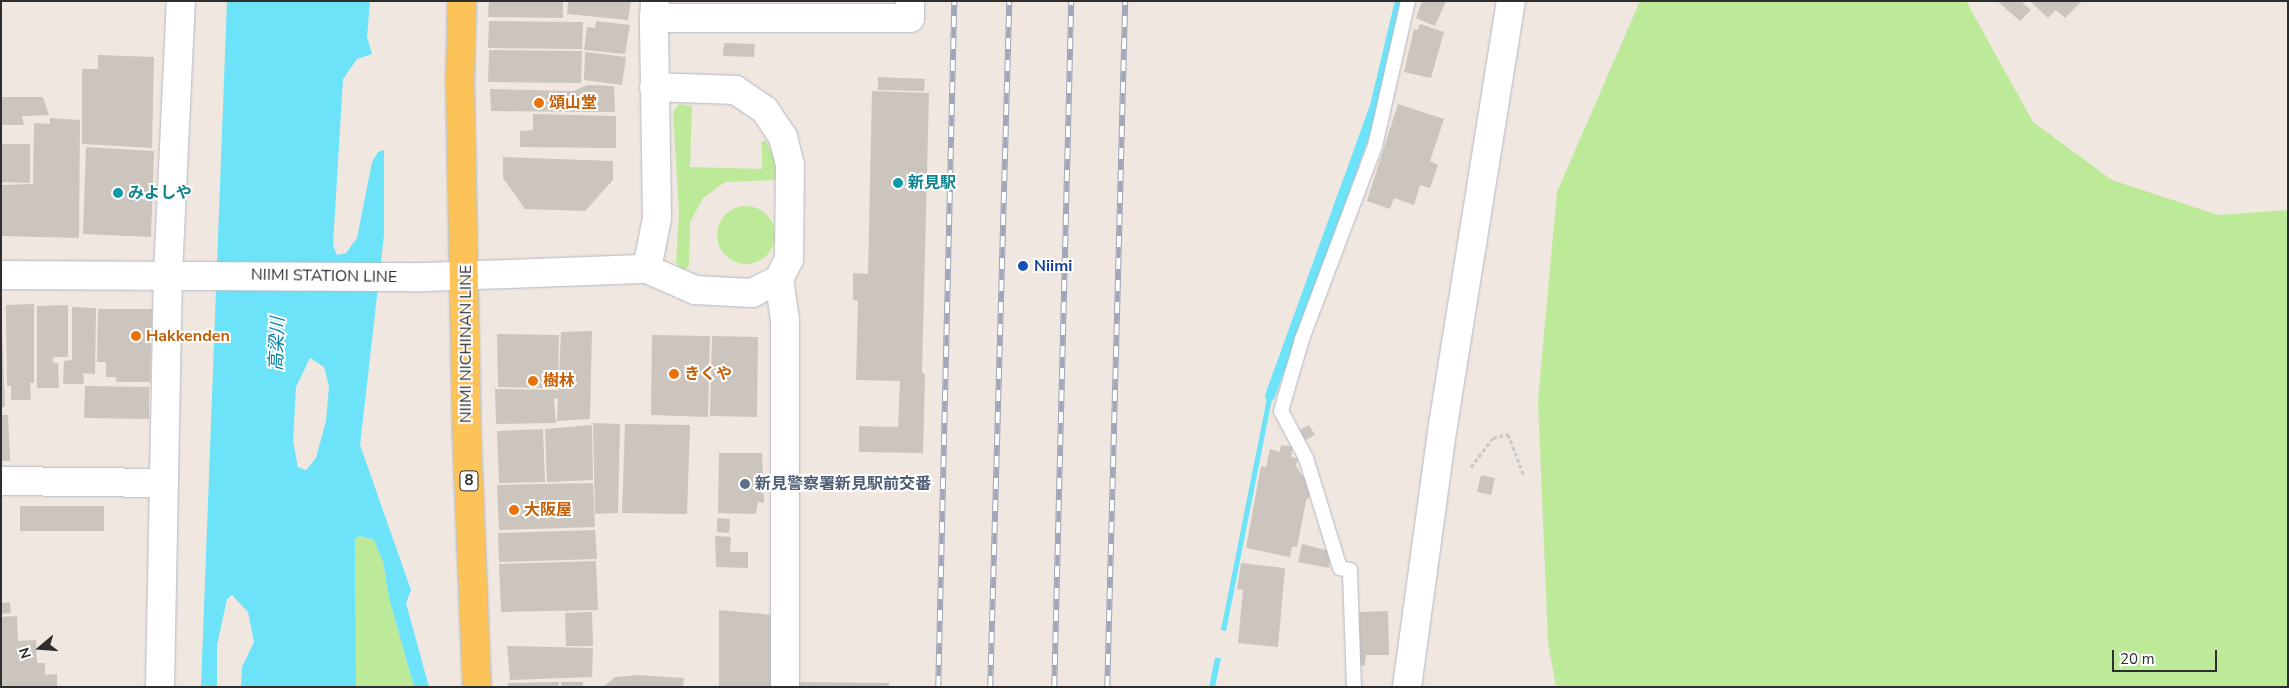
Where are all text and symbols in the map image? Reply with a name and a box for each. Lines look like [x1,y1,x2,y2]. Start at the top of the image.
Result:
place label: 頌山堂 [549,93,597,113]
marker: 頌山堂 [533,97,545,109]
place label: 新見駅 [908,173,956,193]
marker: 新見駅 [892,177,904,189]
place label: みよしや [128,183,192,203]
marker: みよしや [112,187,124,199]
place label: Niimi [1034,256,1072,276]
marker: Niimi [1016,259,1030,273]
street label: NIIMI STATION LINE [251,265,397,287]
street label: NIIMI NICHINAN LINE [456,265,476,423]
water label: 高梁川 [265,317,289,371]
place label: Hakkenden [146,326,230,346]
marker: Hakkenden [130,330,142,342]
place label: きくや [684,364,732,384]
marker: きくや [668,368,680,380]
place label: 樹林 [543,371,575,391]
marker: 樹林 [527,375,539,387]
road number: 8 [459,468,479,494]
place label: 新見警察署新見駅前交番 [755,474,931,494]
marker: 新見警察署新見駅前交番 [739,478,751,490]
place label: 大阪屋 [524,500,572,520]
marker: 大阪屋 [508,504,520,516]
north arrow [15,623,65,673]
scale bar [2114,640,2219,672]
text: N [15,645,36,661]
text: 20 m [2120,649,2155,669]

